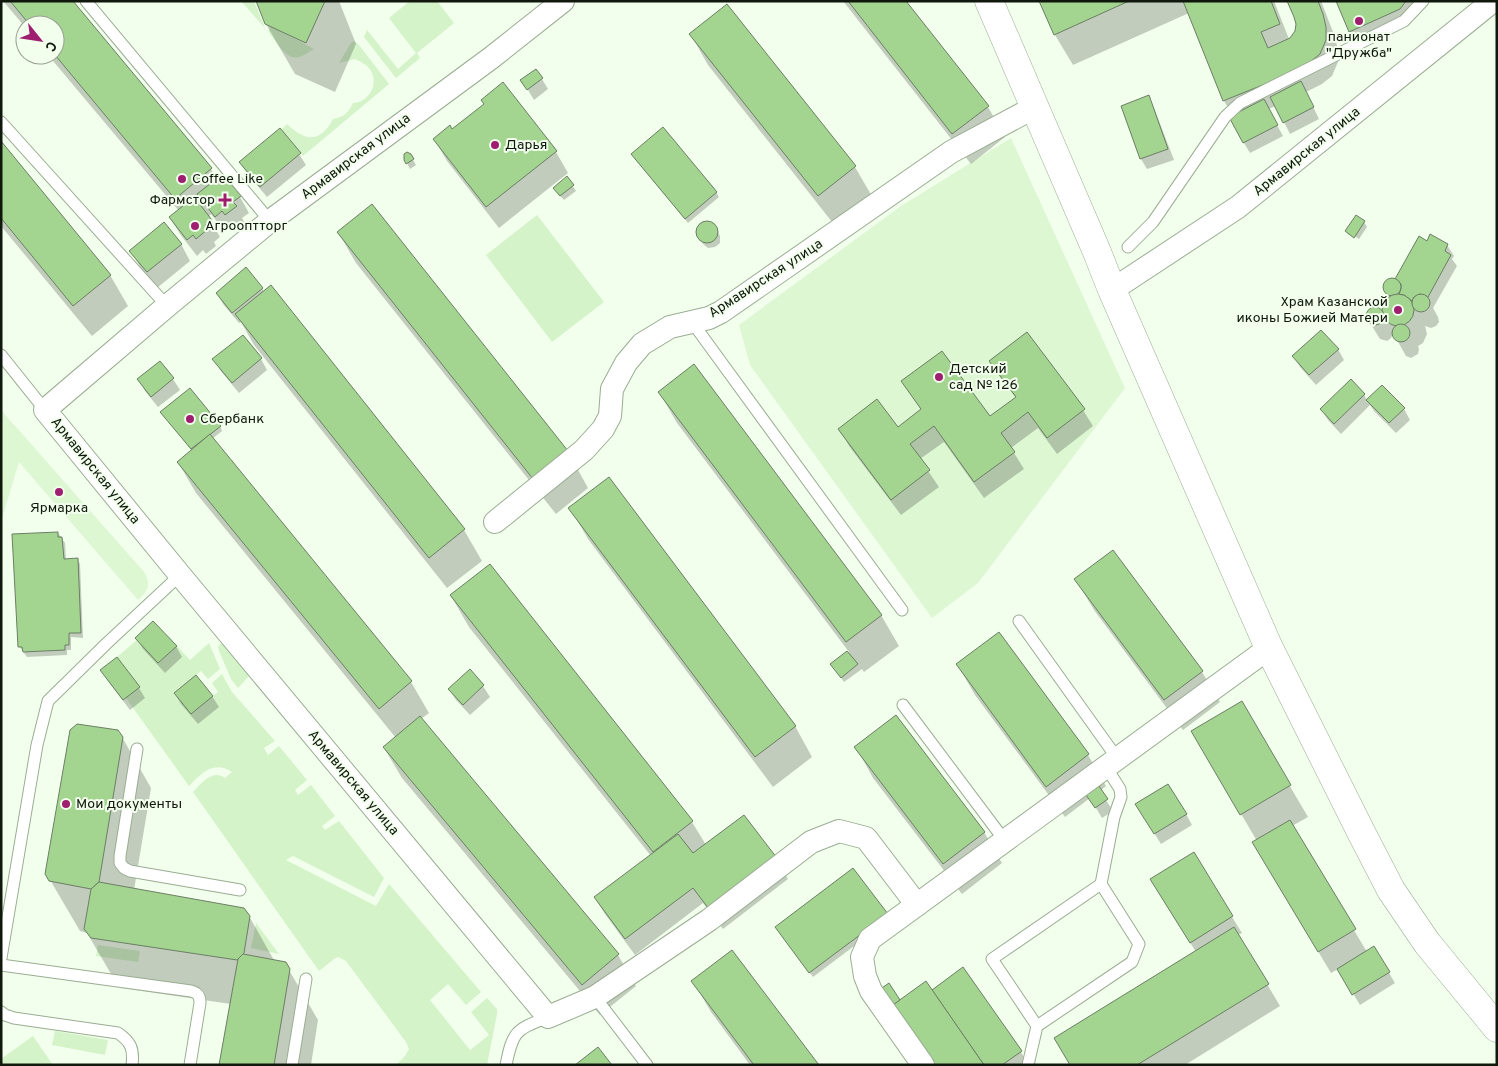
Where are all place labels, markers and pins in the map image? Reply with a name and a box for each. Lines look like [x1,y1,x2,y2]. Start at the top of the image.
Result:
marker: панионат "Дружба" [1353,15,1365,27]
place label: панионат "Дружба" [1326,29,1392,62]
place label: Дарья [505,137,547,154]
marker: Дарья [489,139,501,151]
place label: Coffee Like [192,171,263,188]
marker: Coffee Like [176,173,188,185]
place label: Фармстор [150,192,215,209]
marker: Фармстор [219,194,231,206]
place label: Агрооптторг [205,218,287,235]
marker: Агрооптторг [189,220,201,232]
place label: Храм Казанской иконы Божией Матери [1237,294,1388,327]
marker: Храм Казанской иконы Божией Матери [1392,304,1404,316]
place label: Детский сад № 126 [949,361,1018,394]
marker: Детский сад № 126 [933,371,945,383]
place label: Сбербанк [200,411,264,428]
marker: Сбербанк [184,413,196,425]
marker: Ярмарка [53,486,65,498]
place label: Ярмарка [30,500,88,517]
place label: Мои документы [76,796,182,813]
marker: Мои документы [60,798,72,810]

